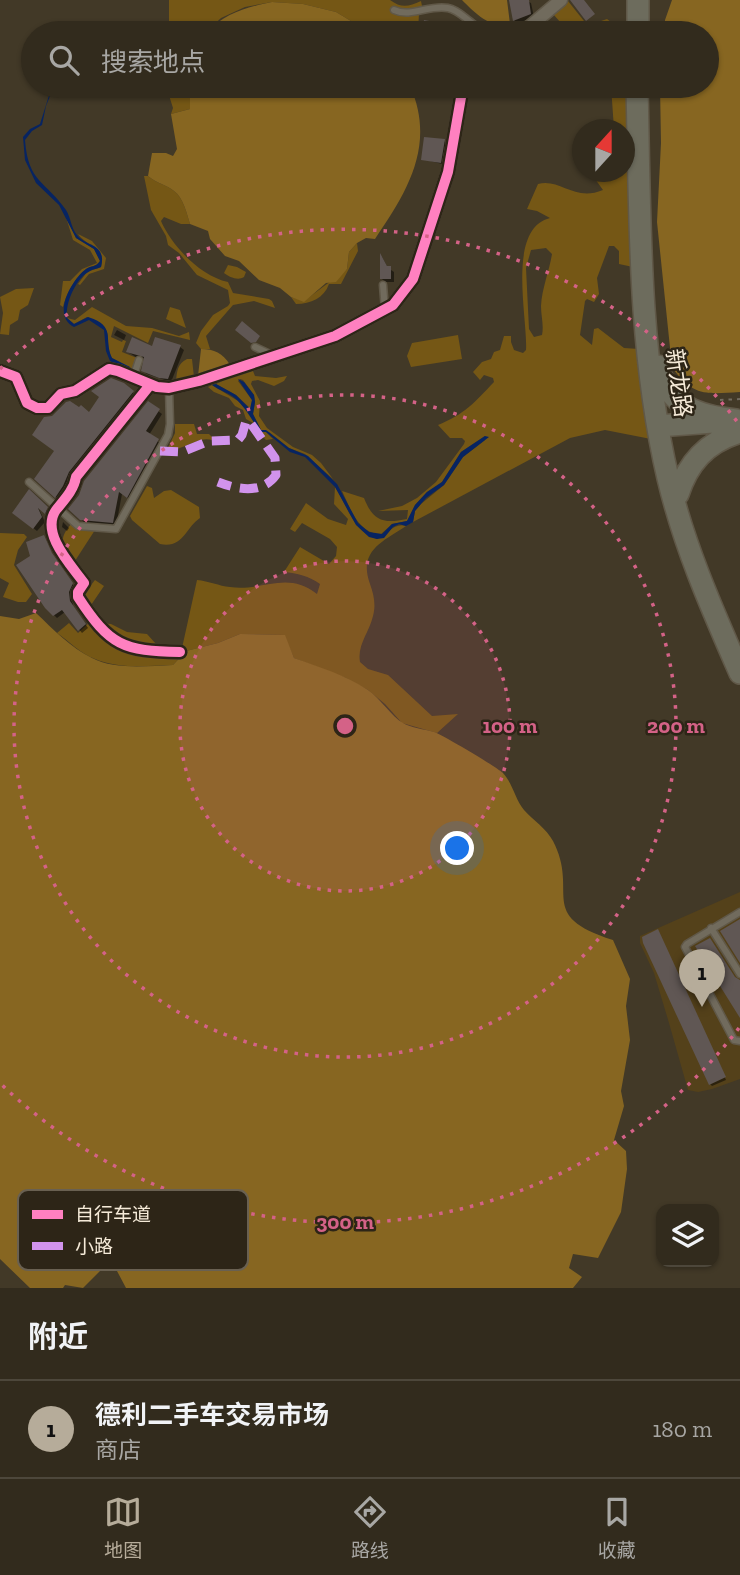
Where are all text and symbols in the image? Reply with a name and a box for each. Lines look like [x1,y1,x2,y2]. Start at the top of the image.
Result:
search box [21,21,719,98]
icon: search [45,41,83,79]
text: 搜索地点 [101,46,205,78]
north arrow [572,119,635,182]
street label: 新龙路 [660,347,698,419]
text: 100 m [483,713,538,738]
text: 200 m [647,713,705,738]
centre of rings [333,714,357,738]
your location [440,831,474,865]
pin: 1 [679,949,725,1007]
legend [18,1190,248,1270]
text: 自行车道 [75,1203,151,1226]
map controls [656,1204,719,1267]
button: layers [656,1204,719,1267]
text: 300 m [316,1209,374,1234]
text: 小路 [75,1235,113,1258]
text: 附近 [28,1319,88,1355]
text: 德利二手车交易市场 [95,1399,329,1431]
text: 1 [46,1415,56,1443]
text: 180 m [652,1415,712,1443]
text: 商店 [95,1436,141,1464]
tab: 地图 [104,1493,142,1562]
tab: 路线 [351,1493,389,1562]
tab: 收藏 [598,1493,636,1562]

